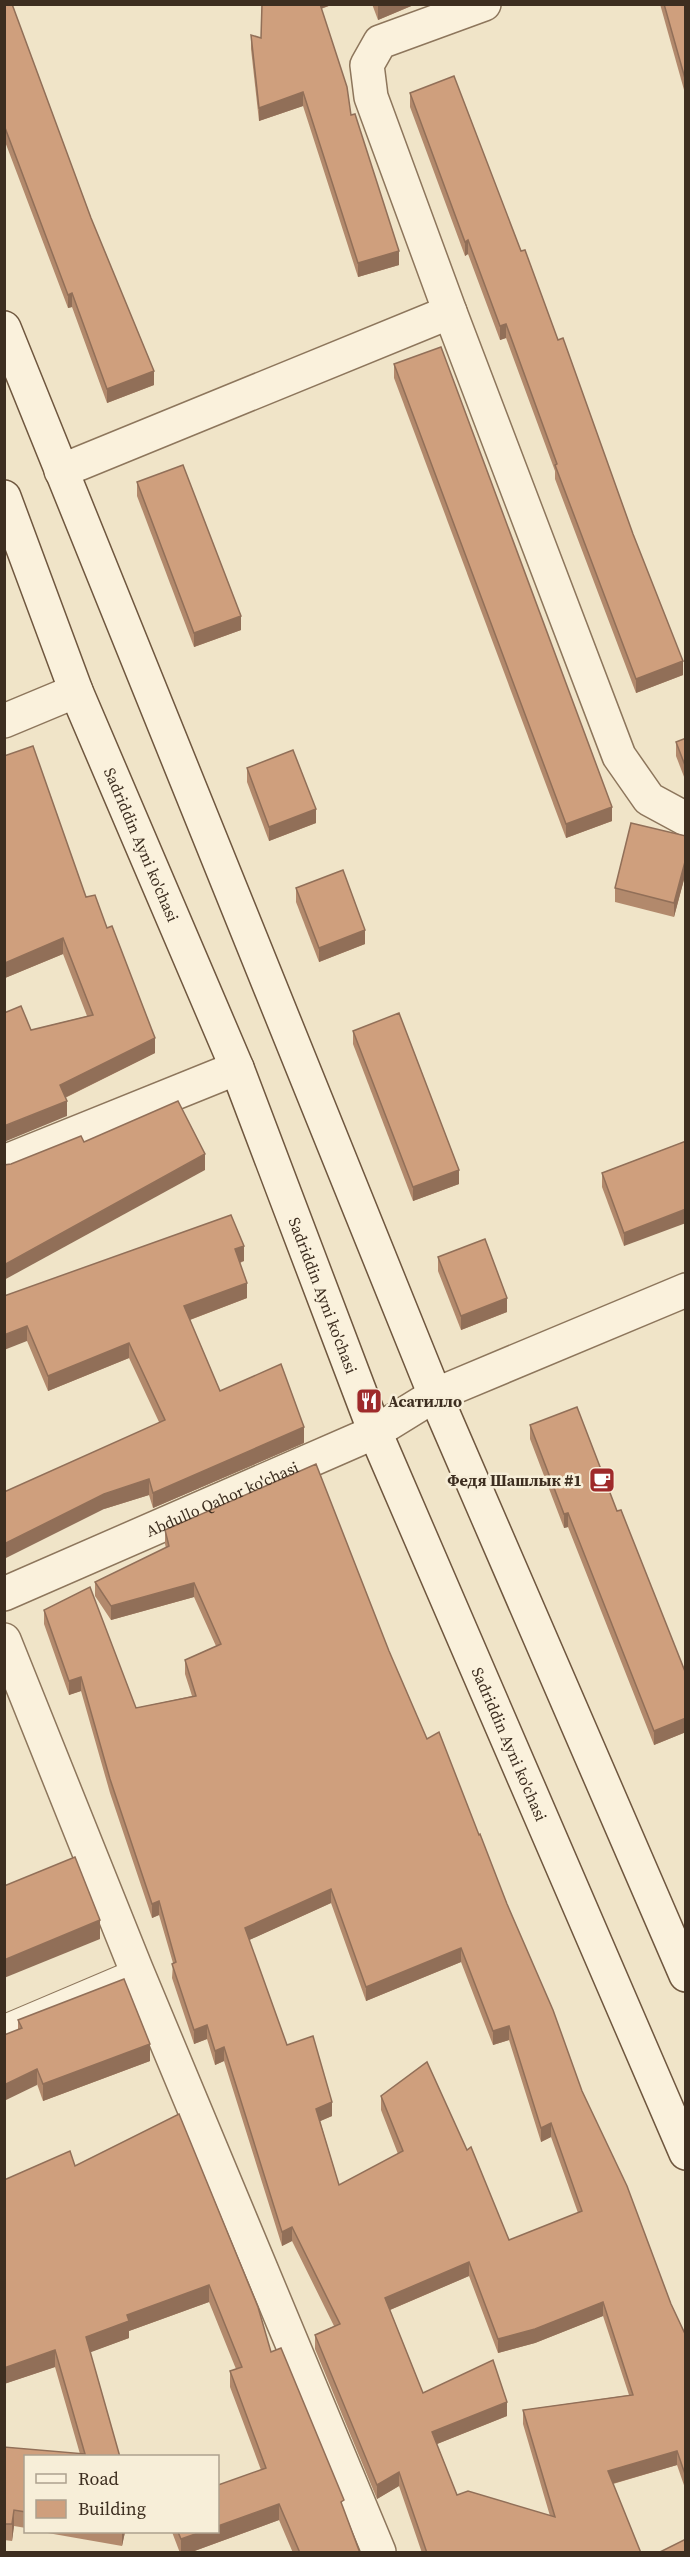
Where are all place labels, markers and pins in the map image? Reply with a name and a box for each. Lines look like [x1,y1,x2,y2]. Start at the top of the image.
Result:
restaurant icon: Асатилло [354,1386,384,1416]
place label: Асатилло [388,1390,462,1412]
cafe icon: Федя Шашлык #1 [587,1465,617,1495]
place label: Федя Шашлык #1 [447,1469,582,1491]

